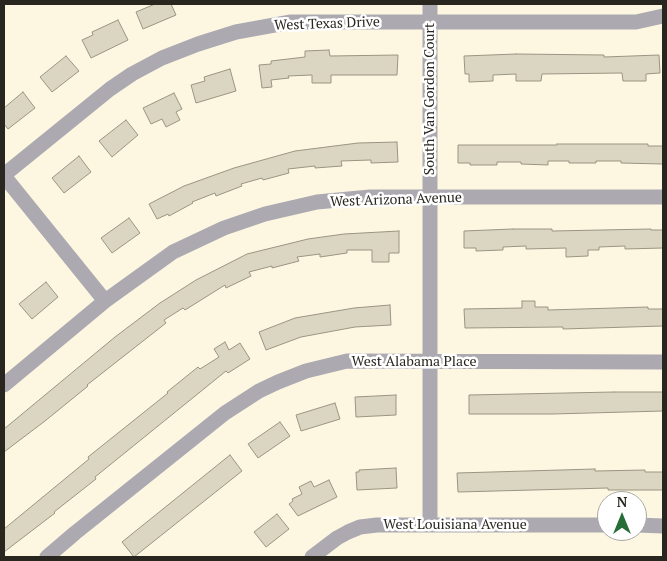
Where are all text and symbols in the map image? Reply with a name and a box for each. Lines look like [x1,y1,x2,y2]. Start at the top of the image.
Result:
street label: West Texas Drive [274,14,380,34]
street label: South Van Gordon Court [422,23,438,175]
street label: West Arizona Avenue [330,189,462,211]
street label: West Alabama Place [352,354,476,370]
north arrow [597,491,647,541]
text: N [617,492,627,511]
street label: West Louisiana Avenue [383,517,527,533]

